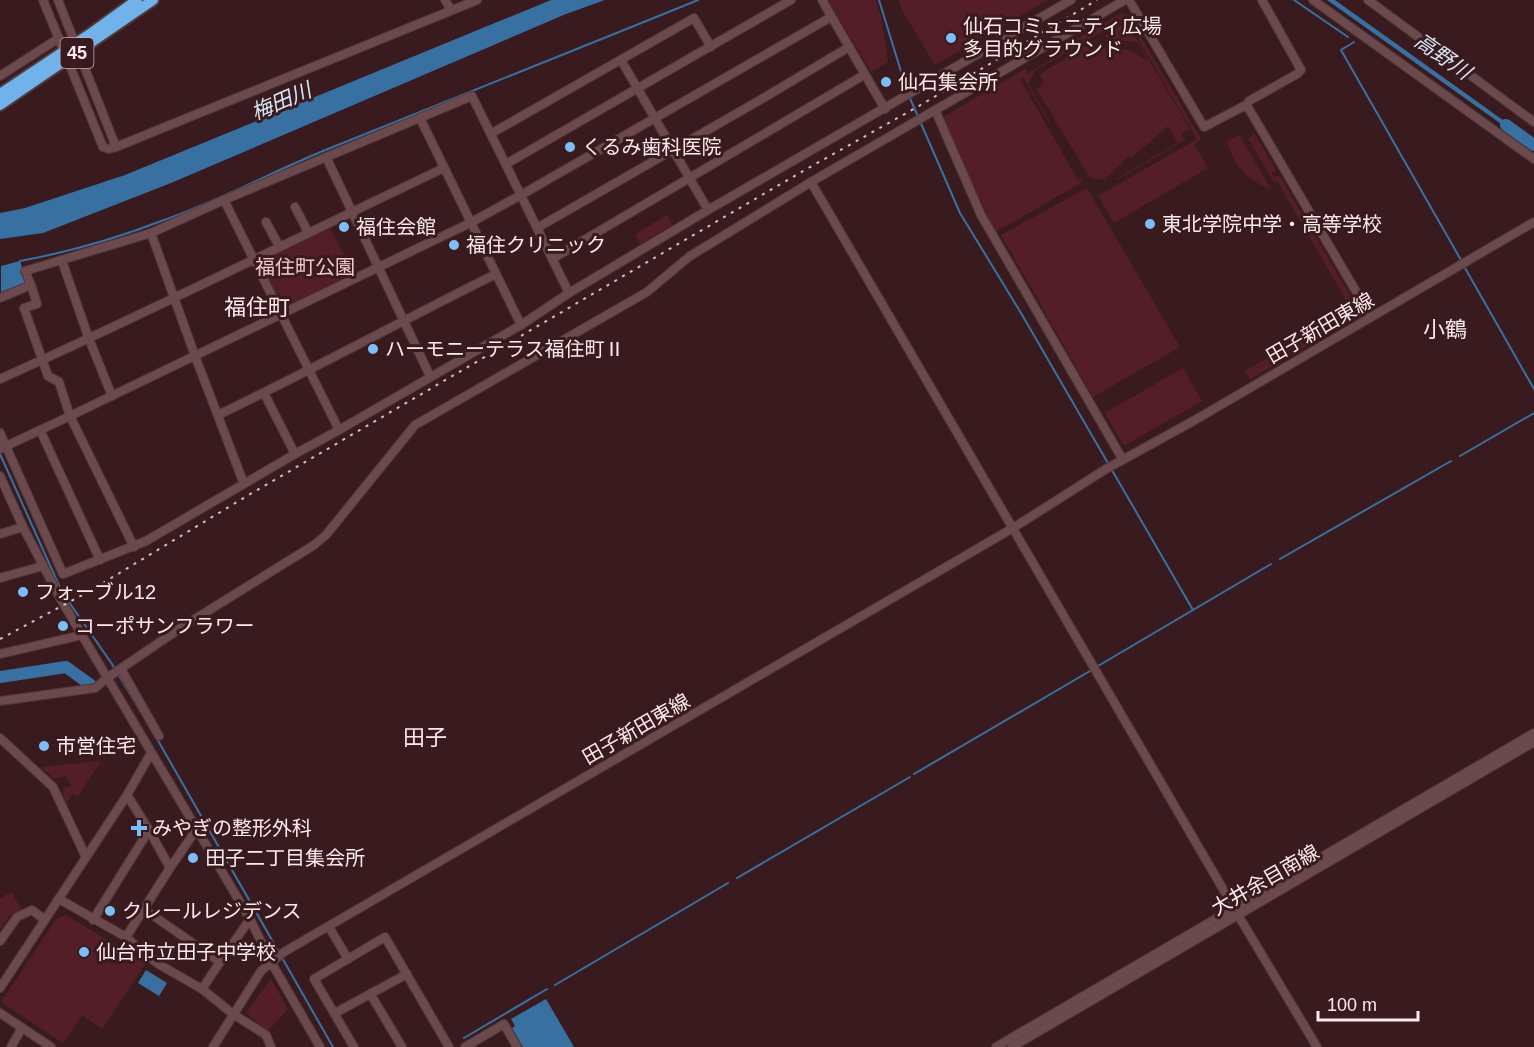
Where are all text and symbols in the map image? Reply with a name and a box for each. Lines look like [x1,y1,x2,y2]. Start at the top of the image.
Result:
place label: 仙石コミュニティ広場 多目的グラウンド [963,15,1162,60]
water label: 高野川 [1411,29,1477,85]
marker: 仙石コミュニティ広場 多目的グラウンド [944,31,958,45]
road number: 45 [60,38,94,68]
place label: 仙石集会所 [898,71,998,93]
marker: 仙石集会所 [879,75,893,89]
water label: 梅田川 [248,77,316,124]
place label: くるみ歯科医院 [582,136,722,158]
marker: くるみ歯科医院 [563,140,577,154]
place label: 東北学院中学・高等学校 [1162,213,1382,235]
place label: 福住会館 [356,216,436,238]
marker: 東北学院中学・高等学校 [1143,217,1157,231]
marker: 福住会館 [337,220,351,234]
place label: 福住クリニック [466,234,606,256]
marker: 福住クリニック [447,238,461,252]
park label: 福住町公園 [255,256,355,278]
street label: 田子新田東線 [1263,288,1377,368]
district label: 福住町 [224,295,290,320]
district label: 小鶴 [1423,317,1467,342]
place label: ハーモニーテラス福住町Ⅱ [385,338,625,360]
marker: ハーモニーテラス福住町Ⅱ [366,342,380,356]
place label: フォーブル12 [35,581,156,603]
marker: フォーブル12 [16,585,30,599]
place label: コーポサンフラワー [75,615,254,637]
marker: コーポサンフラワー [56,619,70,633]
street label: 田子新田東線 [579,689,693,769]
district label: 田子 [403,725,447,750]
place label: 市営住宅 [56,735,136,757]
marker: 市営住宅 [37,739,51,753]
place label: みやぎの整形外科 [152,817,312,839]
marker: みやぎの整形外科 [130,819,148,837]
street label: 大井余目南線 [1208,840,1322,920]
place label: 田子二丁目集会所 [205,847,365,869]
marker: 田子二丁目集会所 [186,851,200,865]
place label: クレールレジデンス [122,900,302,922]
marker: クレールレジデンス [103,904,117,918]
place label: 仙台市立田子中学校 [96,941,276,963]
marker: 仙台市立田子中学校 [77,945,91,959]
scale bar [1318,984,1418,1022]
text: 100 m [1327,995,1377,1015]

